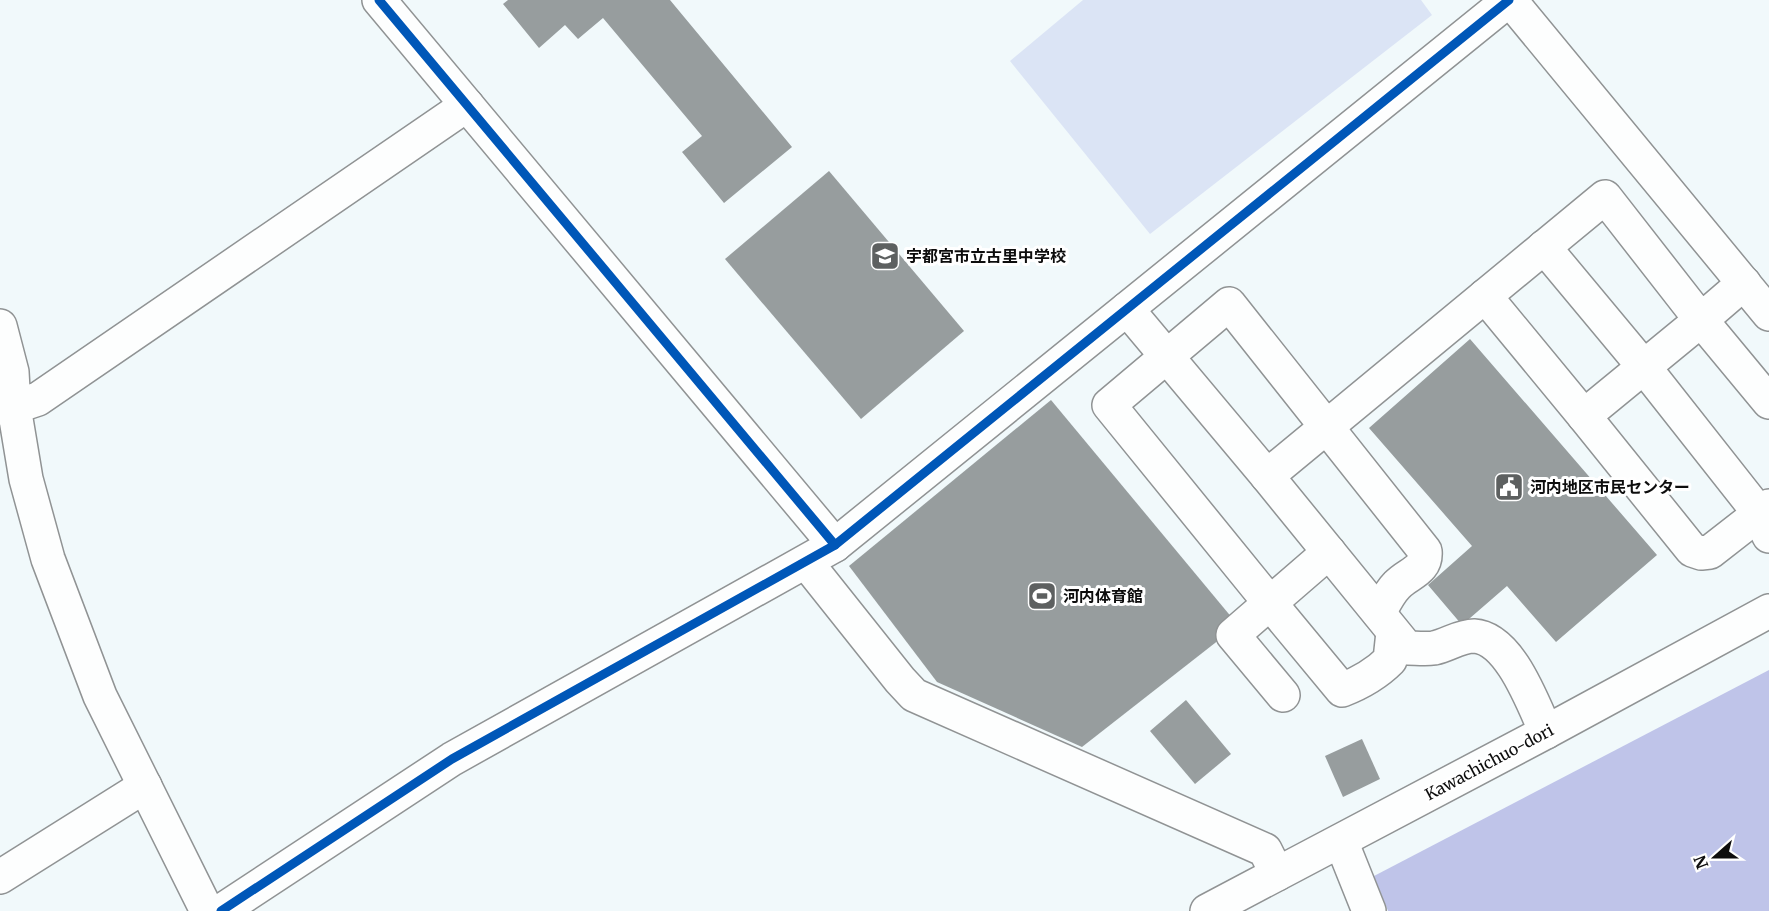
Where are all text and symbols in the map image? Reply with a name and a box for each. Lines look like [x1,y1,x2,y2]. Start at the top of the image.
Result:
school or university icon: 宇都宮市立古里中学校 [869,240,901,272]
place label: 宇都宮市立古里中学校 [906,246,1066,266]
public building icon: 河内地区市民センター [1493,471,1525,503]
place label: 河内地区市民センター [1530,477,1690,497]
sports icon: 河内体育館 [1026,580,1058,612]
place label: 河内体育館 [1063,586,1143,606]
street label: Kawachichuo-dori [1421,720,1557,804]
north arrow [1685,827,1745,887]
text: N [1689,853,1713,872]

